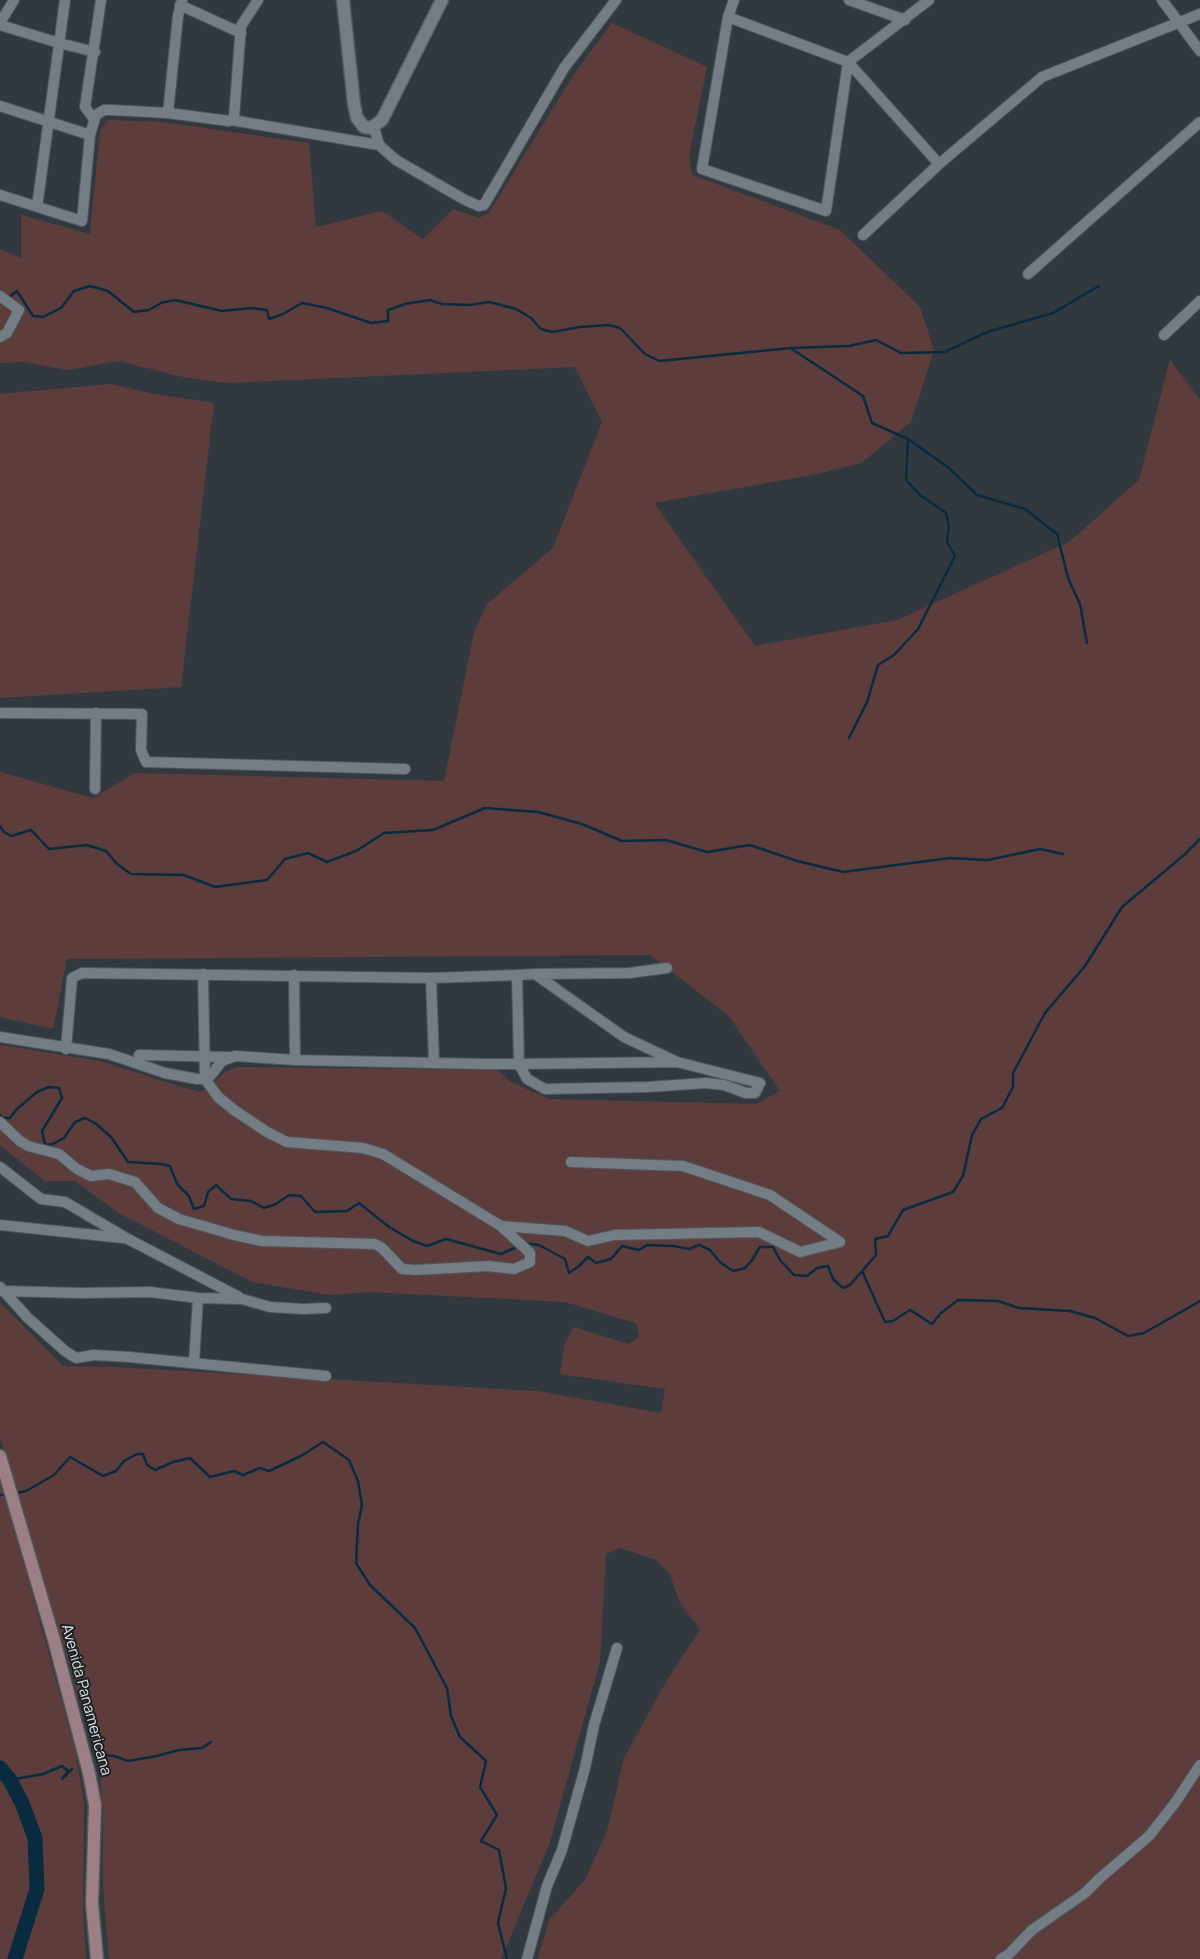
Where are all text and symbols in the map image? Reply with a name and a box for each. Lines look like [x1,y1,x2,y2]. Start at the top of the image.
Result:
street label: Avenida Panamericana [57,1622,115,1778]

